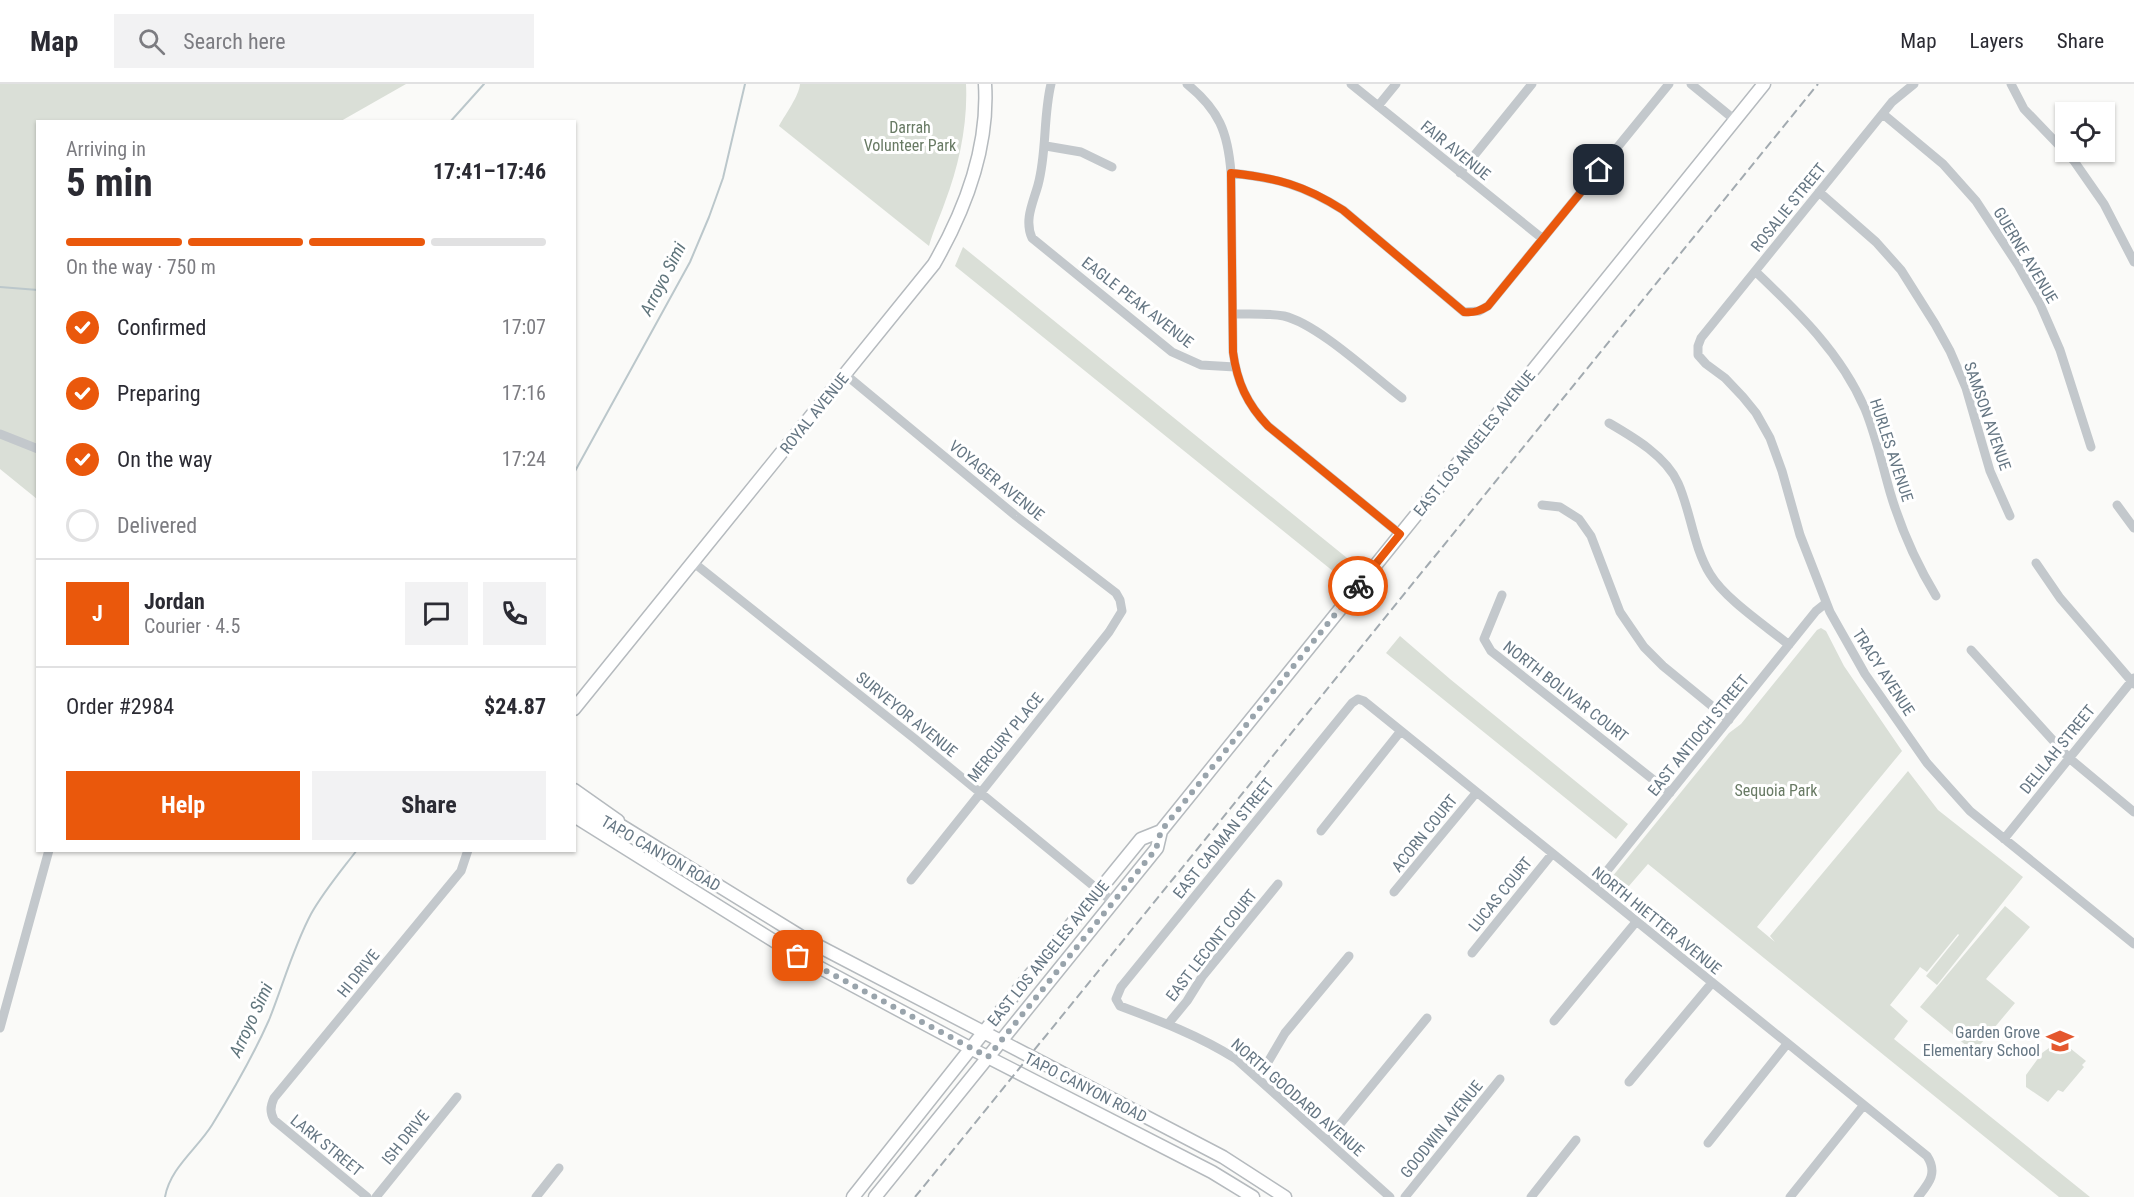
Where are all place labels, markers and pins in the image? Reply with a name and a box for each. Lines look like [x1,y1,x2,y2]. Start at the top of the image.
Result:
pin [1573,144,1624,195]
pin [772,930,823,981]
place label: Garden Grove Elementary School [1923,1023,2040,1060]
school or university icon: Garden Grove Elementary School [2045,1026,2075,1056]

